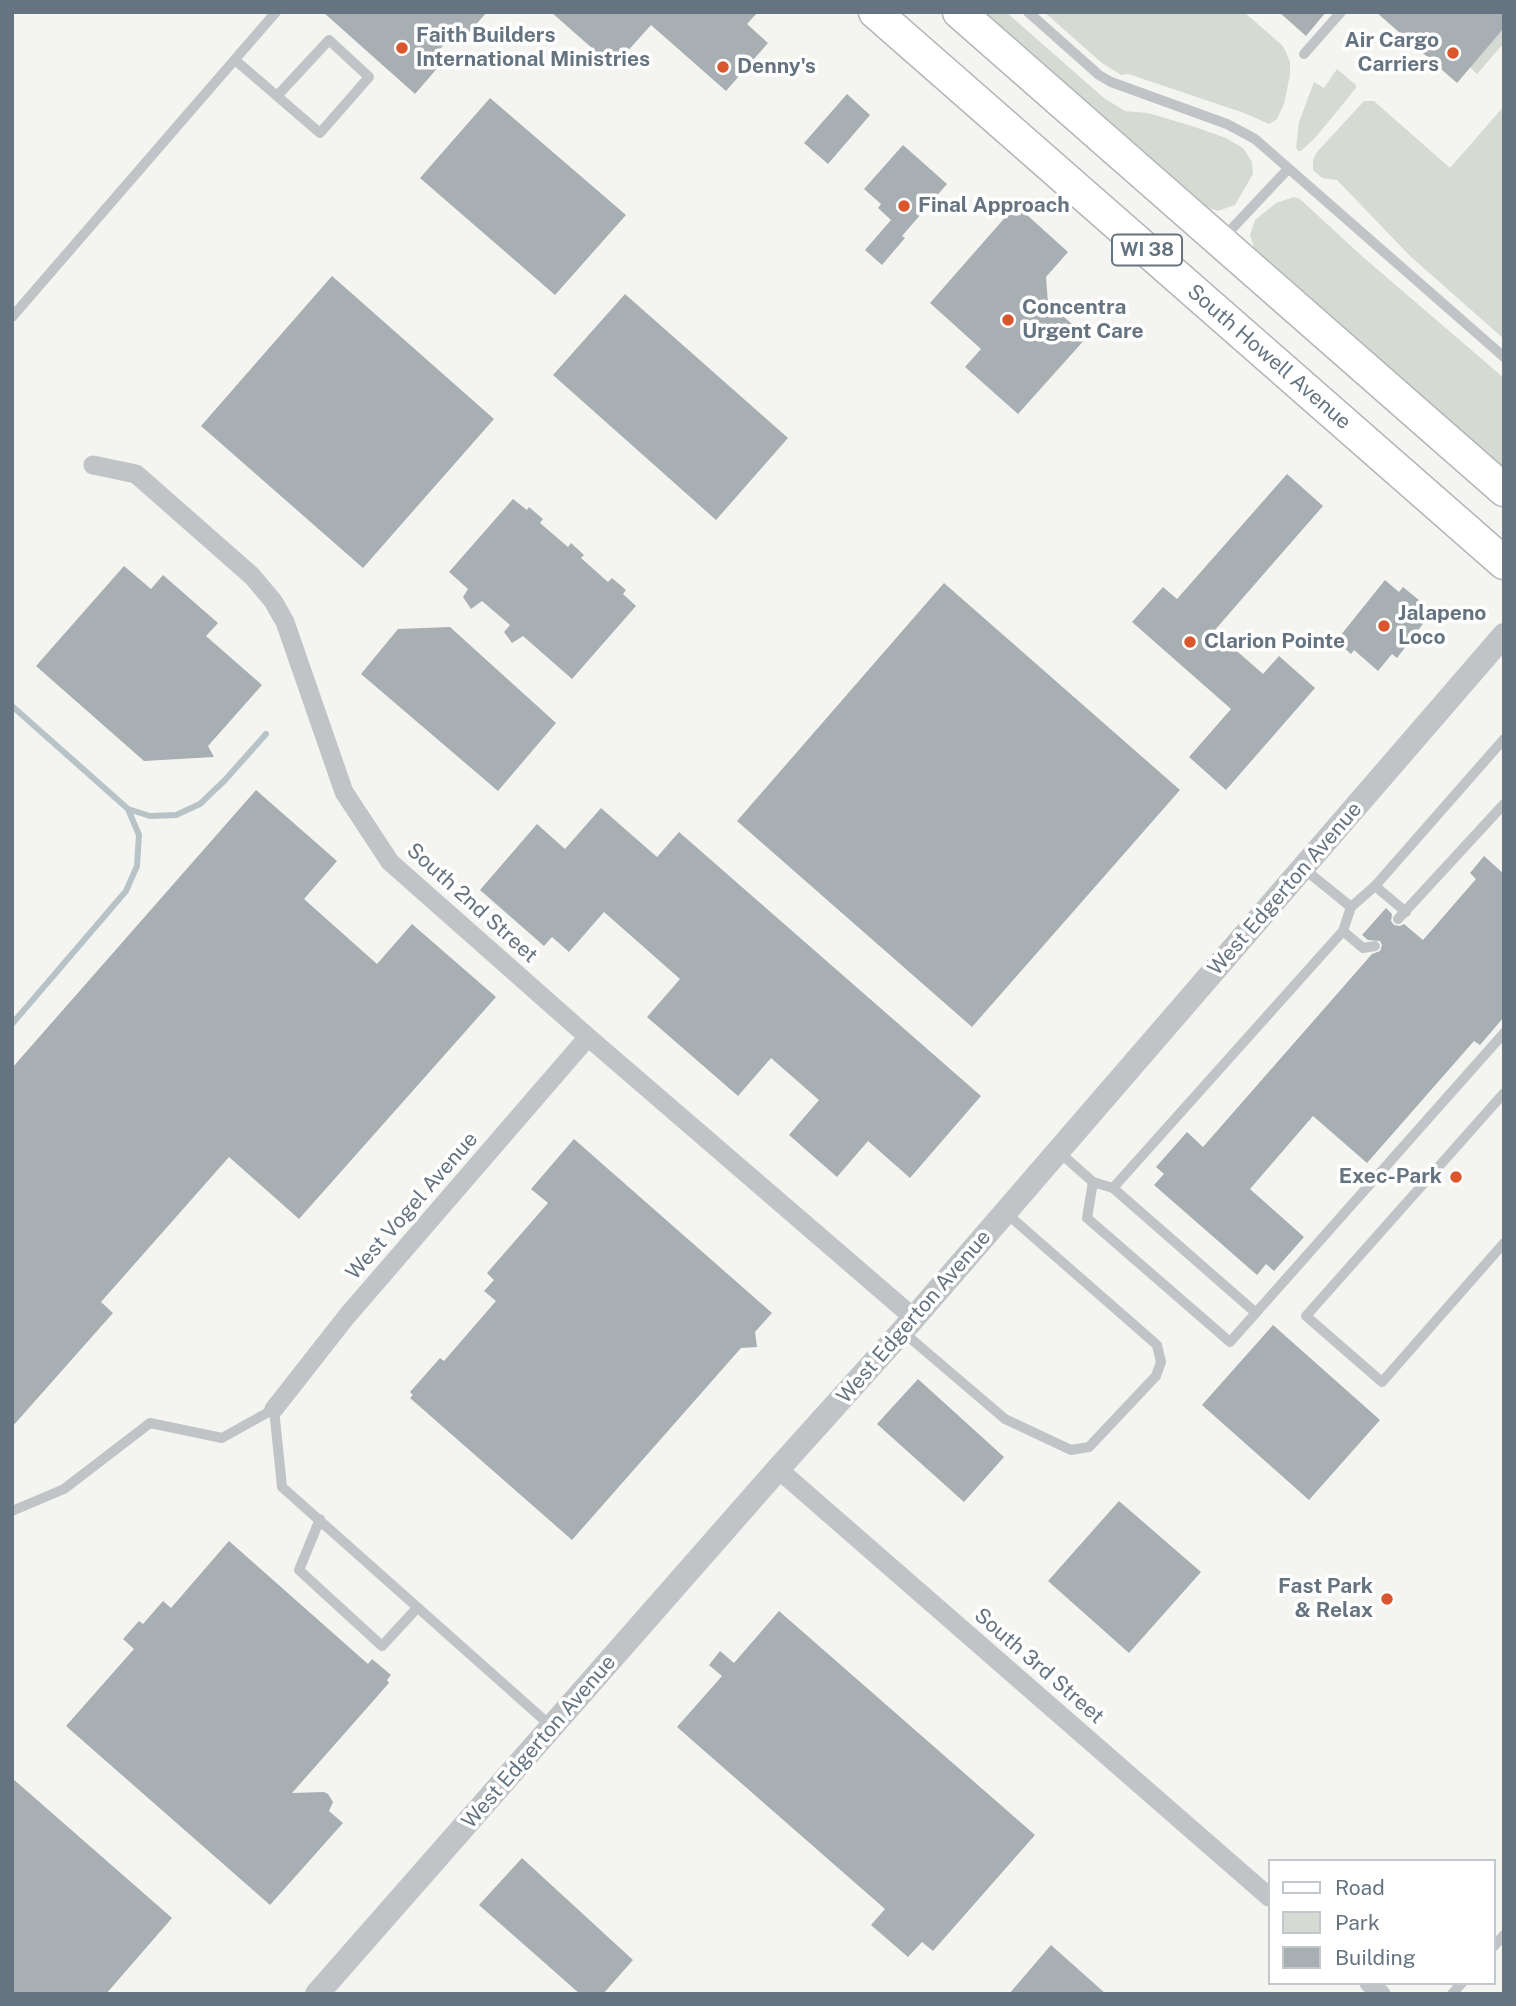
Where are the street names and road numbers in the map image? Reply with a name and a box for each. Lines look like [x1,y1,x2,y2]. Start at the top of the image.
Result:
road number: WI 38 [1112,234,1182,266]
street label: South Howell Avenue [1182,279,1356,435]
street label: West Edgerton Avenue [1203,797,1367,981]
street label: South 2nd Street [401,838,543,968]
street label: West Vogel Avenue [341,1127,483,1285]
street label: West Edgerton Avenue [832,1225,996,1409]
street label: South 3rd Street [969,1603,1109,1729]
street label: West Edgerton Avenue [457,1650,621,1834]

